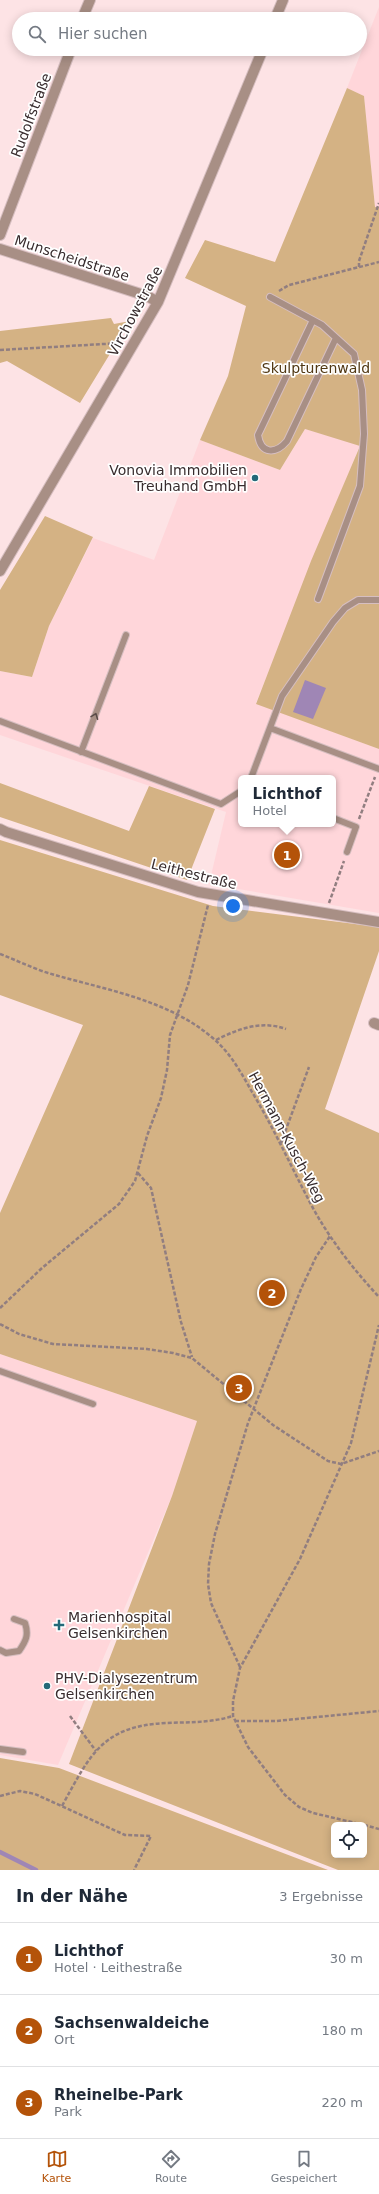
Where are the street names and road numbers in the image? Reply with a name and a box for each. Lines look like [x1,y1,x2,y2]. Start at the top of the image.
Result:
street label: Rudolfstraße [8,71,54,159]
street label: Munscheidstraße [13,232,131,284]
street label: Virchowstraße [105,263,165,359]
street label: Leithestraße [150,856,238,892]
street label: Hermann-Kusch-Weg [246,1069,328,1205]

